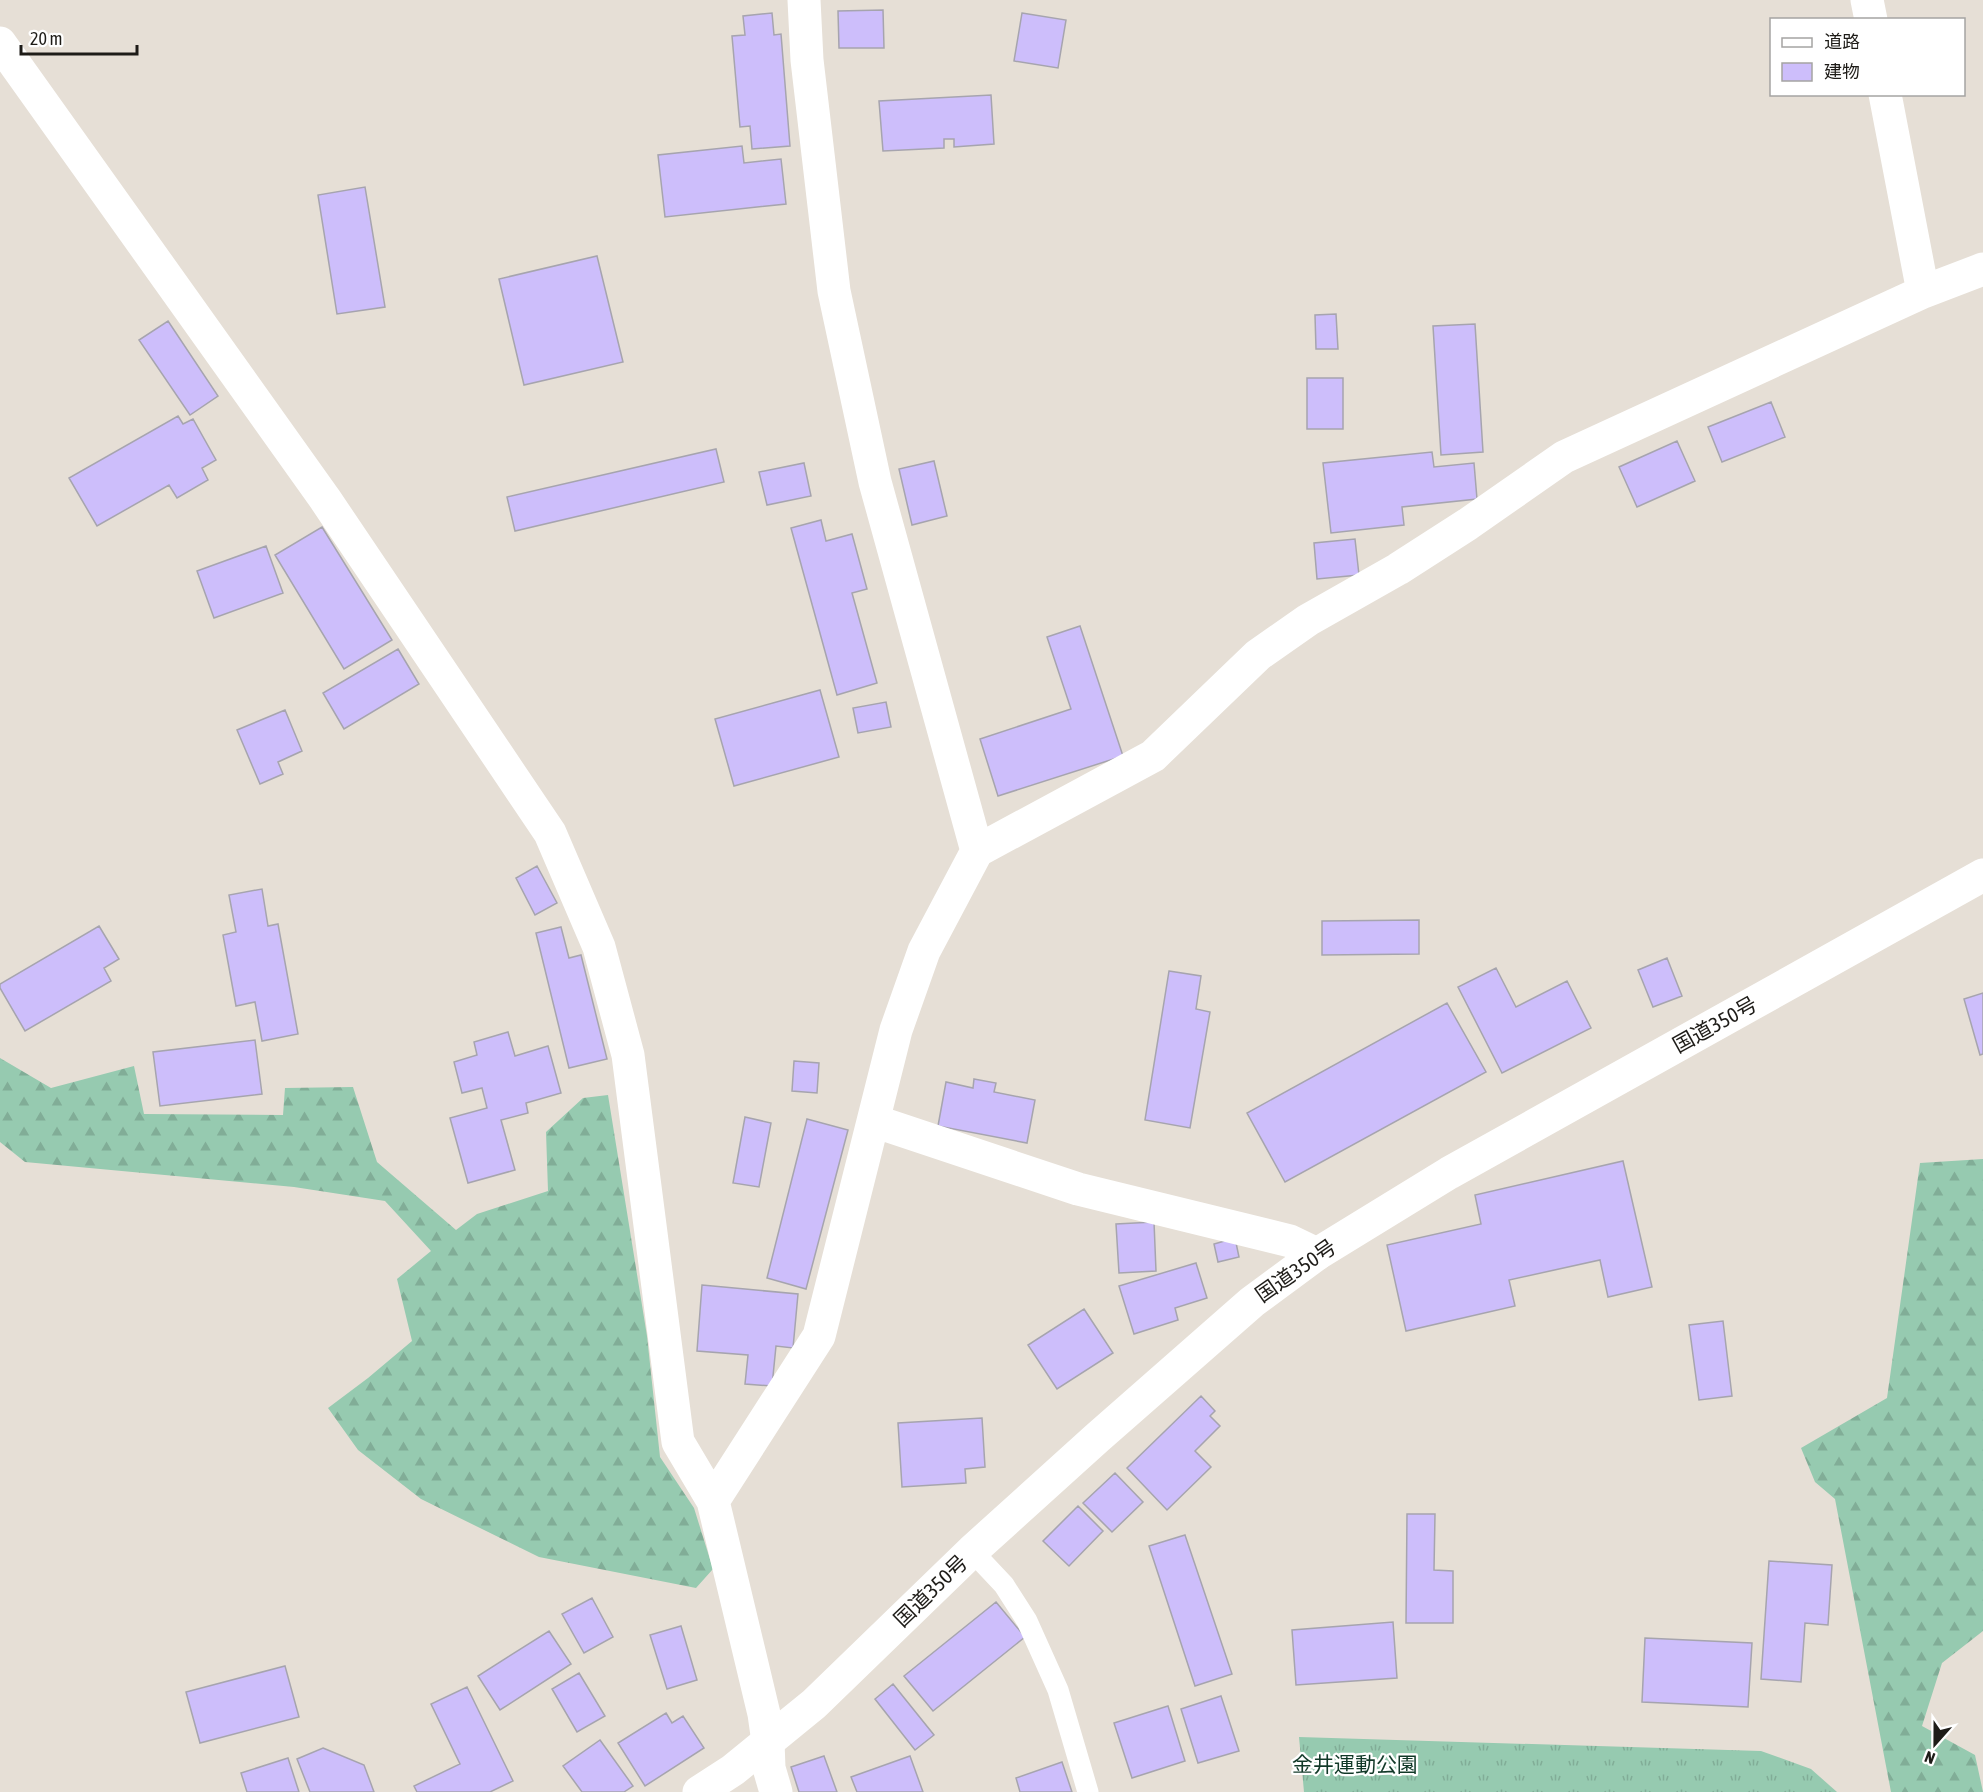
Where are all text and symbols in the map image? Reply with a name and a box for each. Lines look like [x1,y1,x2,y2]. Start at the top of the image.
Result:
scale bar [21,18,136,56]
legend [1770,18,1965,96]
text: 20 m [30,28,62,49]
text: 道路 [1824,31,1860,52]
text: 建物 [1824,61,1860,82]
street label: 国道350号 [1668,991,1761,1057]
street label: 国道350号 [1251,1234,1340,1307]
street label: 国道350号 [889,1549,972,1631]
north arrow [1905,1714,1965,1774]
text: N [1922,1748,1937,1768]
park label: 金井運動公園 [1292,1752,1418,1776]

